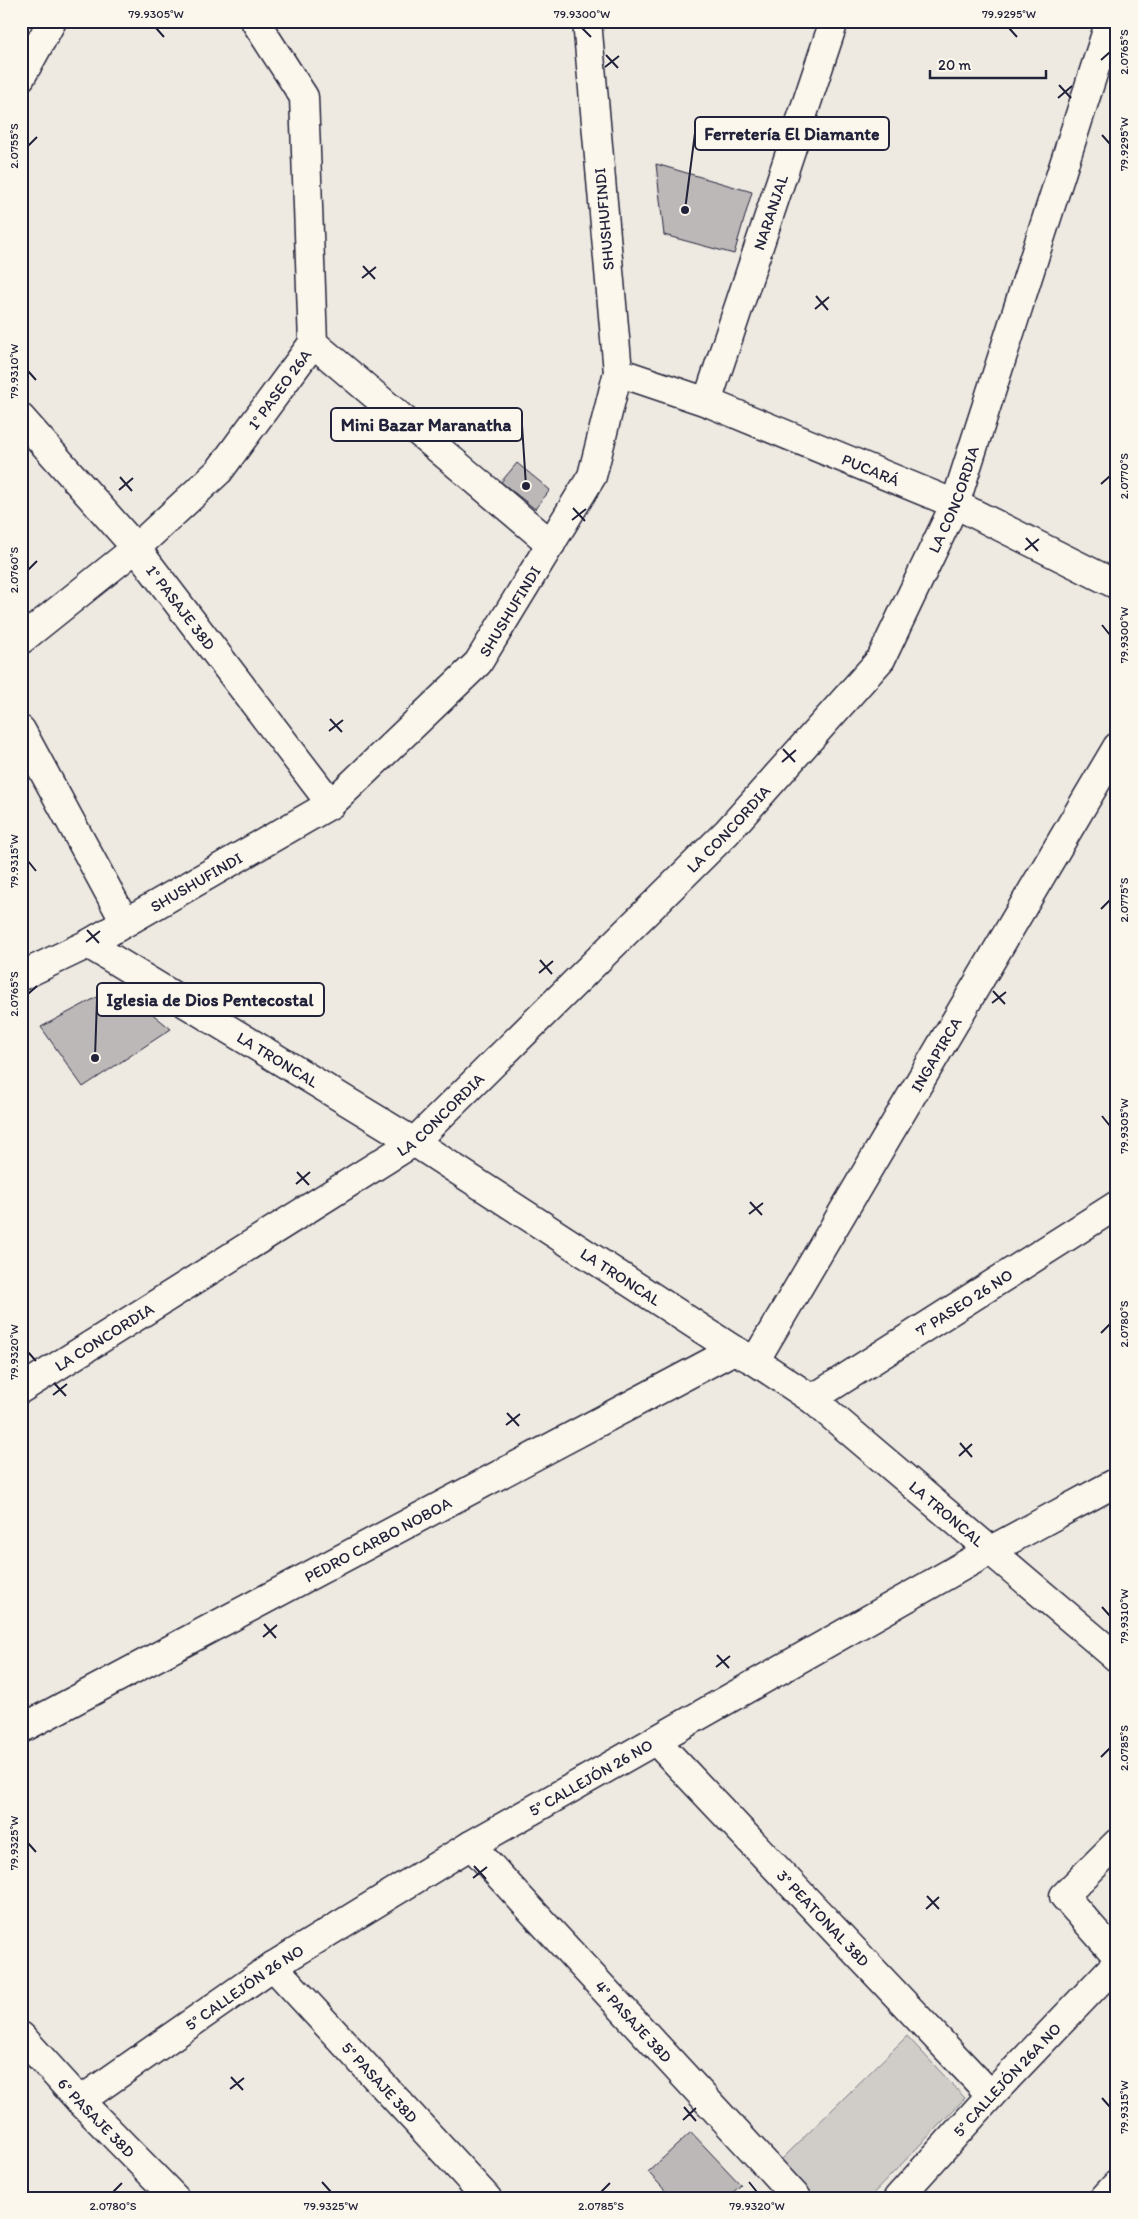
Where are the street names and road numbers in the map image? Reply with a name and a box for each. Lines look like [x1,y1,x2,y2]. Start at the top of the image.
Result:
street label: SHUSHUFINDI [590,167,618,271]
street label: NARANJAL [749,172,792,252]
street label: 1° PASEO 26A [243,345,315,433]
street label: LA CONCORDIA [924,443,983,556]
street label: PUCARÁ [839,449,902,490]
street label: 1° PASAJE 38D [143,561,220,654]
street label: SHUSHUFINDI [475,562,544,660]
street label: LA CONCORDIA [682,781,774,876]
street label: SHUSHUFINDI [147,848,245,916]
street label: INGAPIRCA [906,1013,965,1095]
street label: LA TRONCAL [234,1027,322,1091]
street label: LA CONCORDIA [393,1069,488,1160]
street label: LA TRONCAL [577,1243,664,1309]
street label: 7° PASEO 26 NO [912,1265,1016,1340]
street label: LA CONCORDIA [51,1299,157,1375]
street label: LA TRONCAL [906,1476,988,1550]
street label: PEDRO CARBO NOBOA [301,1493,454,1586]
street label: 5° CALLEJÓN 26 NO [525,1735,656,1820]
street label: 3° PEATONAL 38D [773,1866,874,1970]
street label: 5° CALLEJÓN 26 NO [181,1940,307,2034]
street label: 4° PASAJE 38D [591,1976,677,2066]
street label: 5° CALLEJÓN 26A NO [949,2018,1065,2140]
street label: 5° PASAJE 38D [338,2038,422,2127]
street label: 6° PASAJE 38D [54,2074,139,2161]

